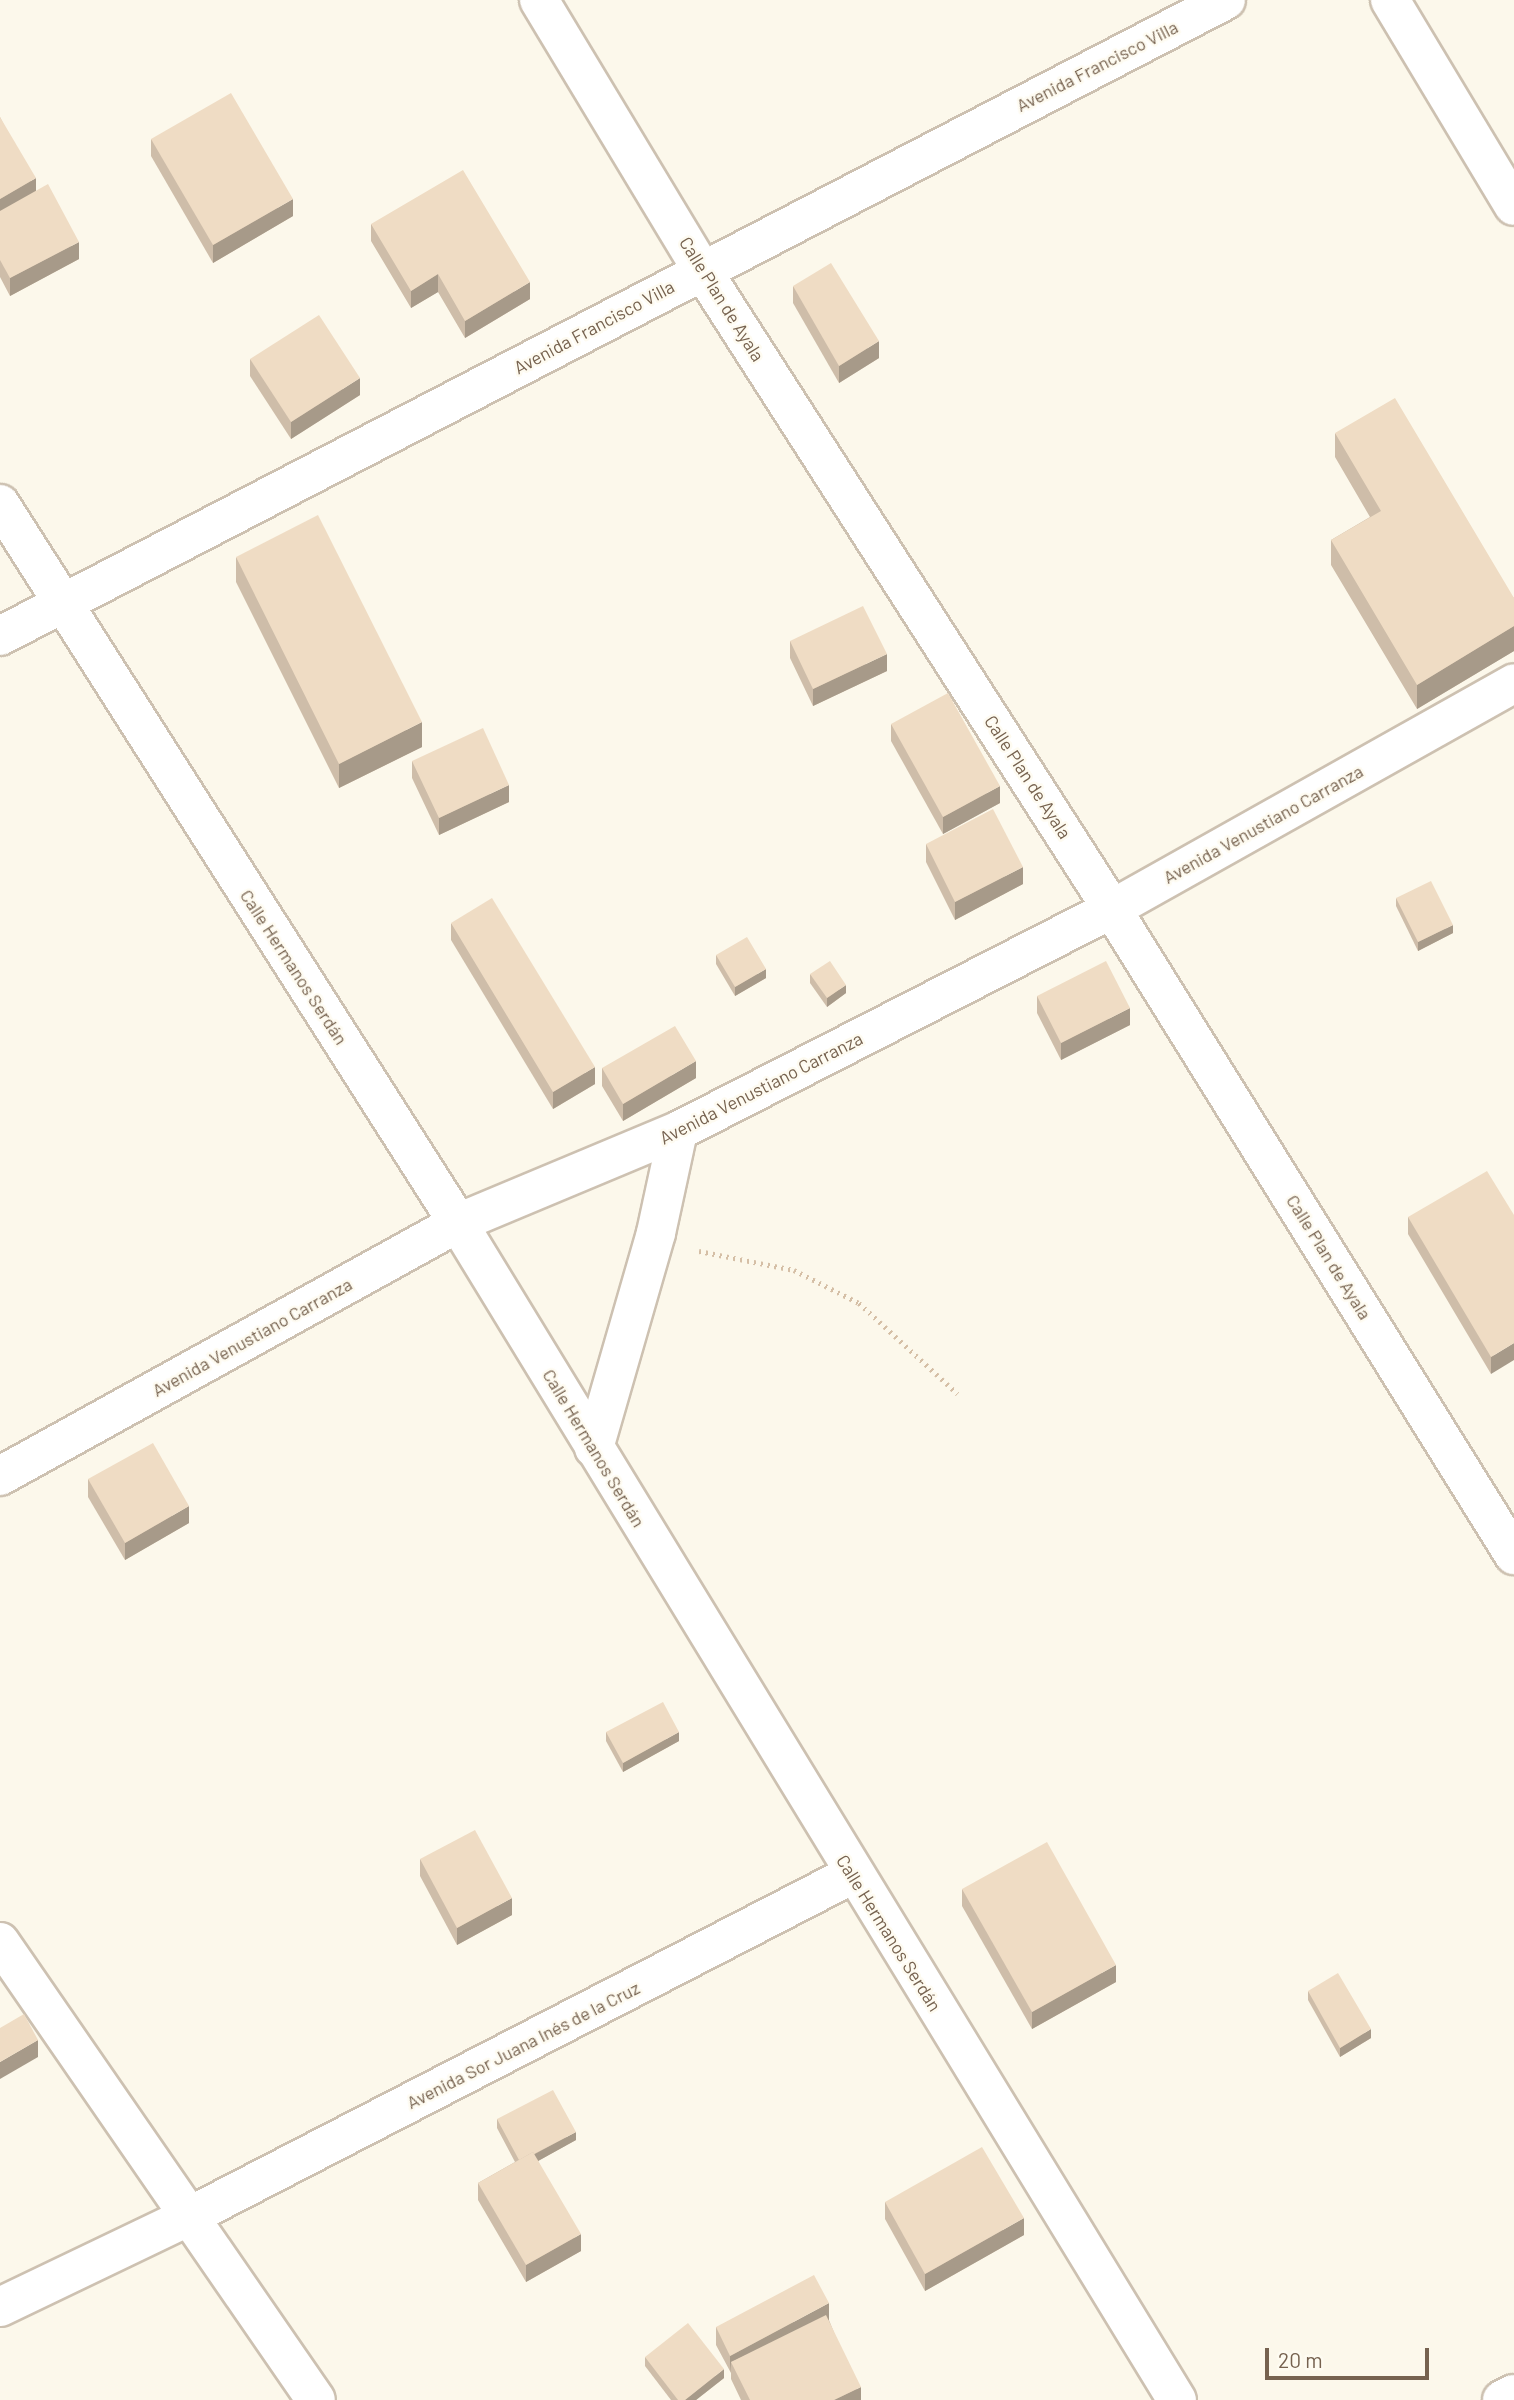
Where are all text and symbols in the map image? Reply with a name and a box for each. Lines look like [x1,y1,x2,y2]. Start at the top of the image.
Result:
street label: Avenida Francisco Villa [1013,16,1181,116]
street label: Calle Plan de Ayala [675,233,769,365]
street label: Avenida Francisco Villa [510,276,678,378]
street label: Calle Plan de Ayala [980,711,1076,843]
street label: Avenida Venustiano Carranza [1159,760,1367,888]
street label: Calle Hermanos Serdán [236,885,352,1049]
street label: Avenida Venustiano Carranza [656,1027,866,1149]
street label: Calle Plan de Ayala [1282,1191,1376,1323]
street label: Avenida Venustiano Carranza [148,1273,356,1401]
street label: Calle Hermanos Serdán [538,1365,650,1531]
street label: Calle Hermanos Serdán [832,1851,946,2015]
street label: Avenida Sor Juana Inés de la Cruz [403,1977,643,2113]
scale bar [1269,2334,1434,2378]
text: 20 m [1278,2347,1323,2372]

